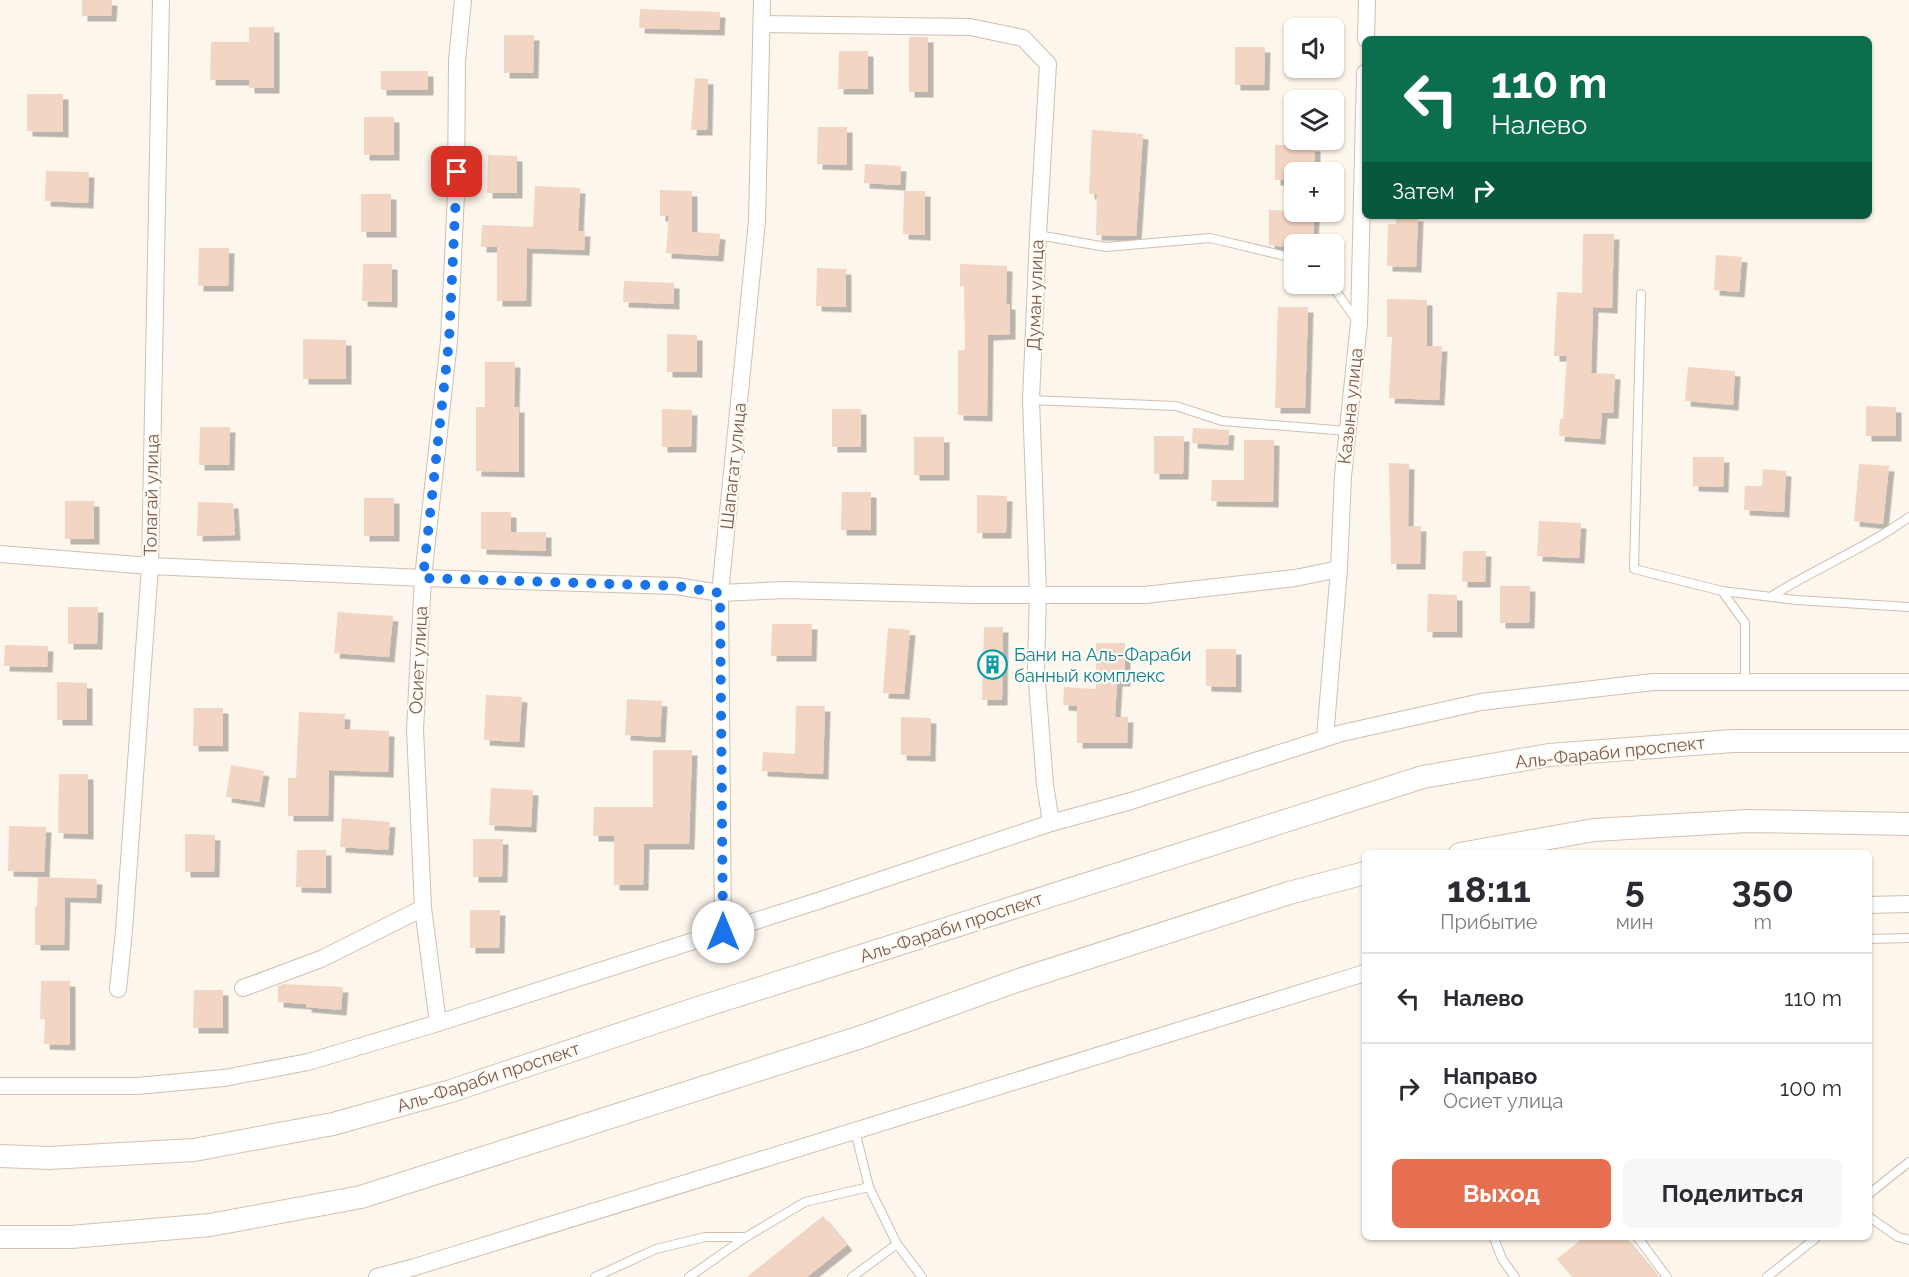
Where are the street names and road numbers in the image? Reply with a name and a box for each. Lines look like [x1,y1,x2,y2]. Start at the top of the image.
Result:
street label: Думан улица [1023,239,1047,351]
street label: Казына улица [1333,347,1367,465]
street label: Шапагат улица [716,402,750,530]
street label: Толагай улица [139,434,163,556]
street label: Осиет улица [405,605,431,715]
street label: Аль-Фараби проспект [1514,732,1706,772]
street label: Аль-Фараби проспект [857,887,1045,966]
street label: Аль-Фараби проспект [394,1037,582,1116]

